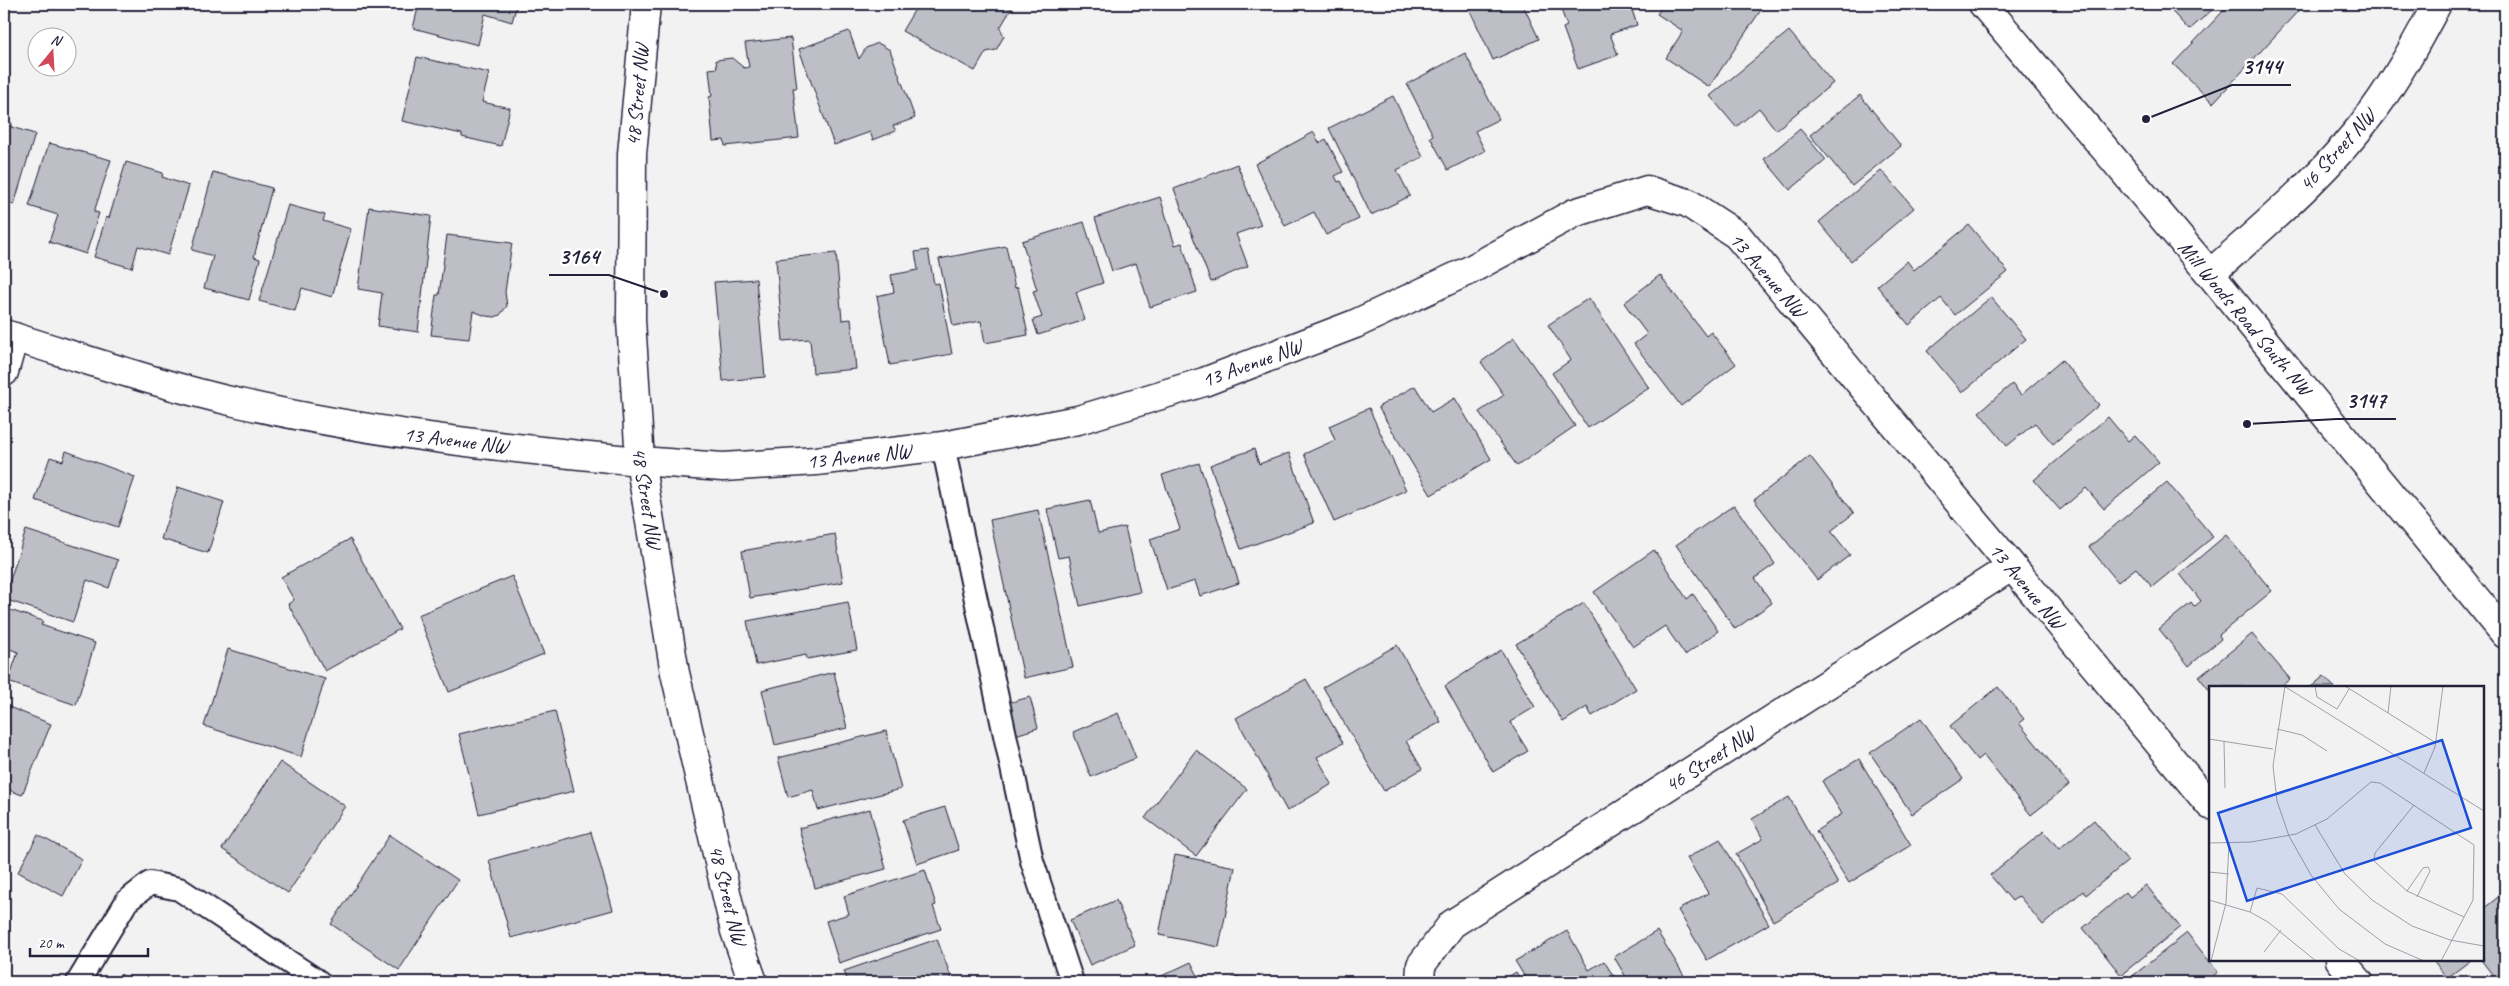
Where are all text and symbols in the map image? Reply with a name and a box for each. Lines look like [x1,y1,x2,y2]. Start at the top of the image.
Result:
north arrow [28,28,78,78]
text: N [49,31,65,50]
street label: 48 Street NW [620,41,655,147]
callout: 3144 [2232,48,2291,85]
text: 3144 [2242,53,2285,81]
street label: 46 Street NW [2293,102,2382,197]
street label: 13 Avenue NW [1724,227,1813,325]
street label: Mill Woods Road South NW [2172,235,2319,403]
callout: 3164 [549,238,609,275]
text: 3164 [559,243,602,271]
street label: 13 Avenue NW [1198,332,1308,393]
callout: 3147 [2337,382,2396,419]
text: 3147 [2346,387,2388,415]
street label: 13 Avenue NW [402,421,512,460]
street label: 13 Avenue NW [805,437,914,474]
street label: 48 Street NW [626,445,668,553]
street label: 13 Avenue NW [1983,537,2072,636]
inset map [2209,686,2484,961]
street label: 46 Street NW [1660,719,1762,798]
street label: 48 Street NW [703,842,753,950]
scale bar [30,926,148,958]
text: 20 m [38,934,65,953]

